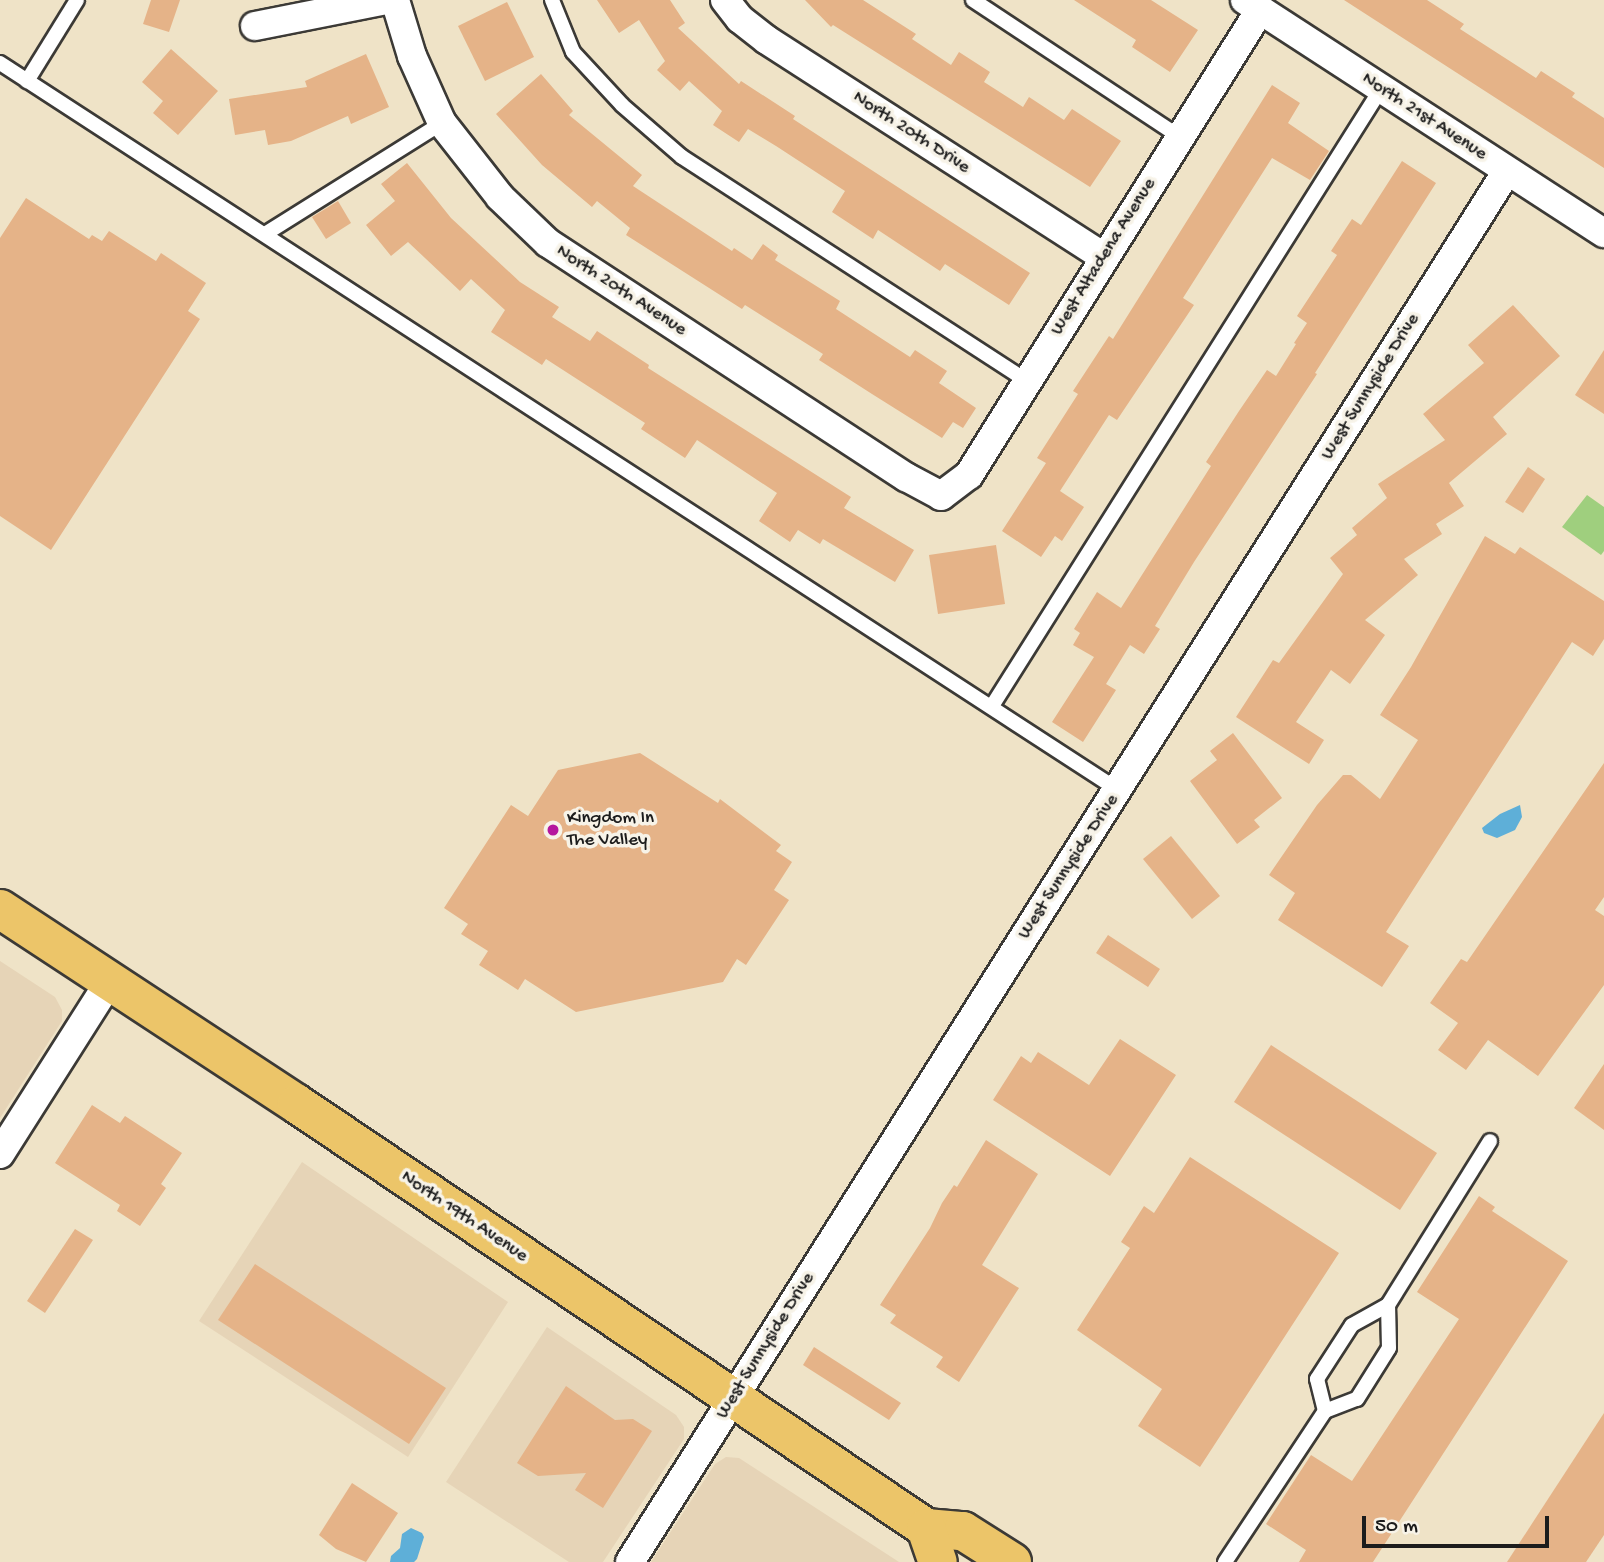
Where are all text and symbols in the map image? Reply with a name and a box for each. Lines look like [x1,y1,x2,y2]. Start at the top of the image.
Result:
street label: North 21st Avenue [1357,68,1491,166]
street label: North 20th Drive [848,87,974,179]
street label: West Altadena Avenue [1046,174,1162,340]
street label: North 20th Avenue [551,240,691,342]
street label: West Sunnyside Drive [1317,310,1425,464]
street label: West Sunnyside Drive [1014,790,1124,944]
place label: Kingdom In The Valley [567,808,654,852]
marker: Kingdom In The Valley [545,822,561,838]
street label: North 19th Avenue [396,1166,532,1268]
street label: West Sunnyside Drive [712,1269,820,1423]
scale bar [1366,1502,1553,1546]
text: 50 m [1375,1515,1418,1540]

